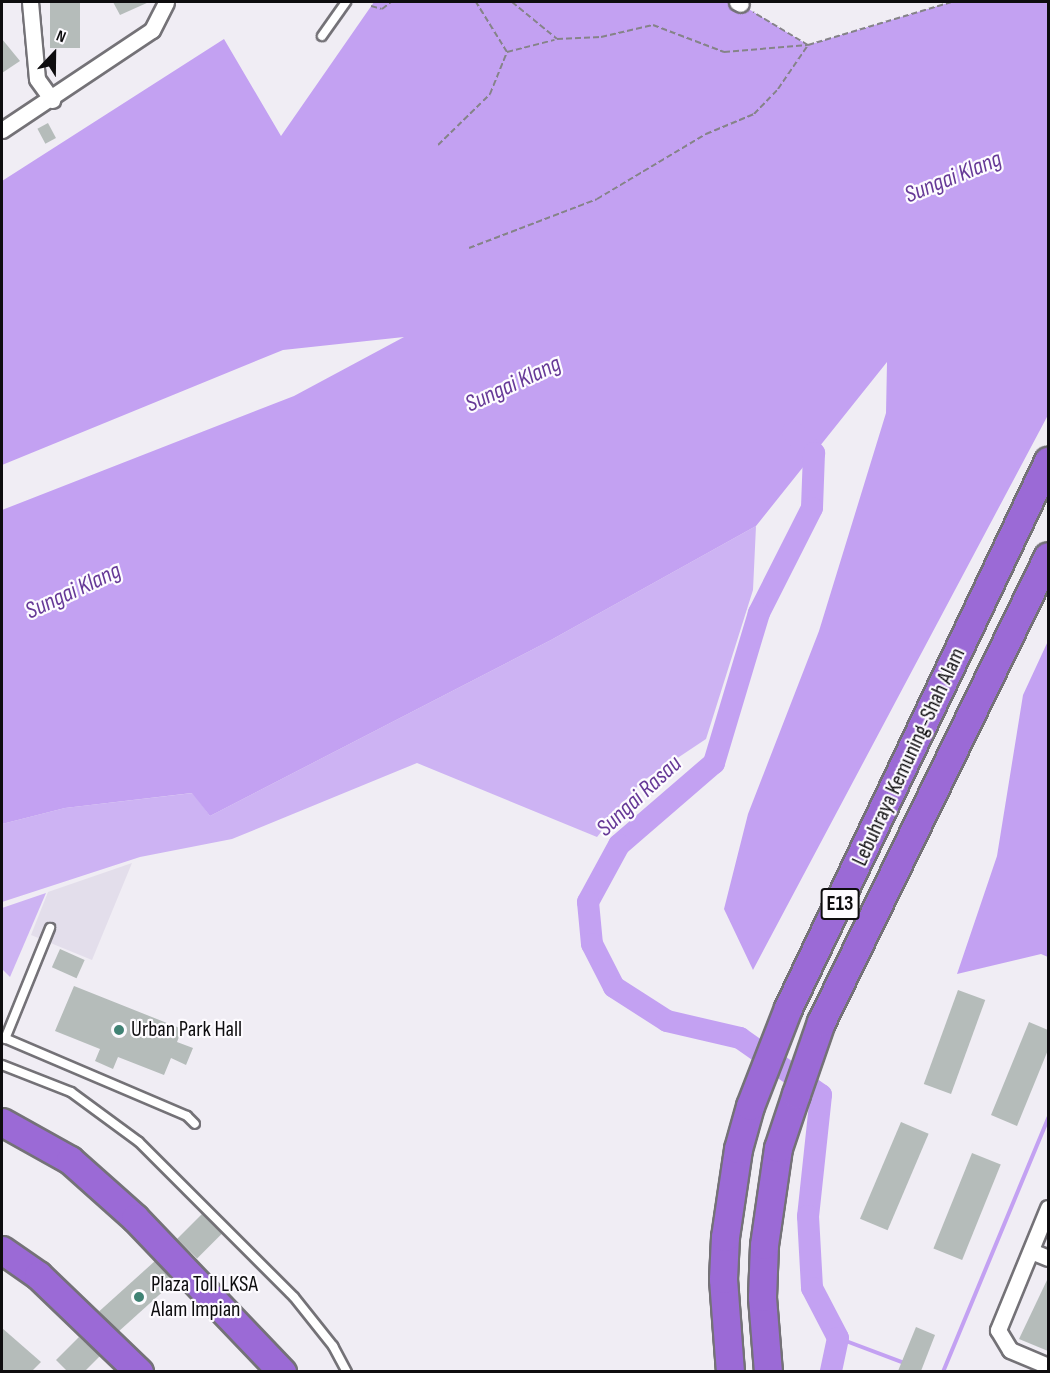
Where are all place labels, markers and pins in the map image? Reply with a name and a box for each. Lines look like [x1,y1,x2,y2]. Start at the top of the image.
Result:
place label: Urban Park Hall [131,1017,242,1043]
marker: Urban Park Hall [112,1023,126,1037]
place label: Plaza Toll LKSA Alam Impian [151,1271,258,1322]
marker: Plaza Toll LKSA Alam Impian [132,1290,146,1304]

